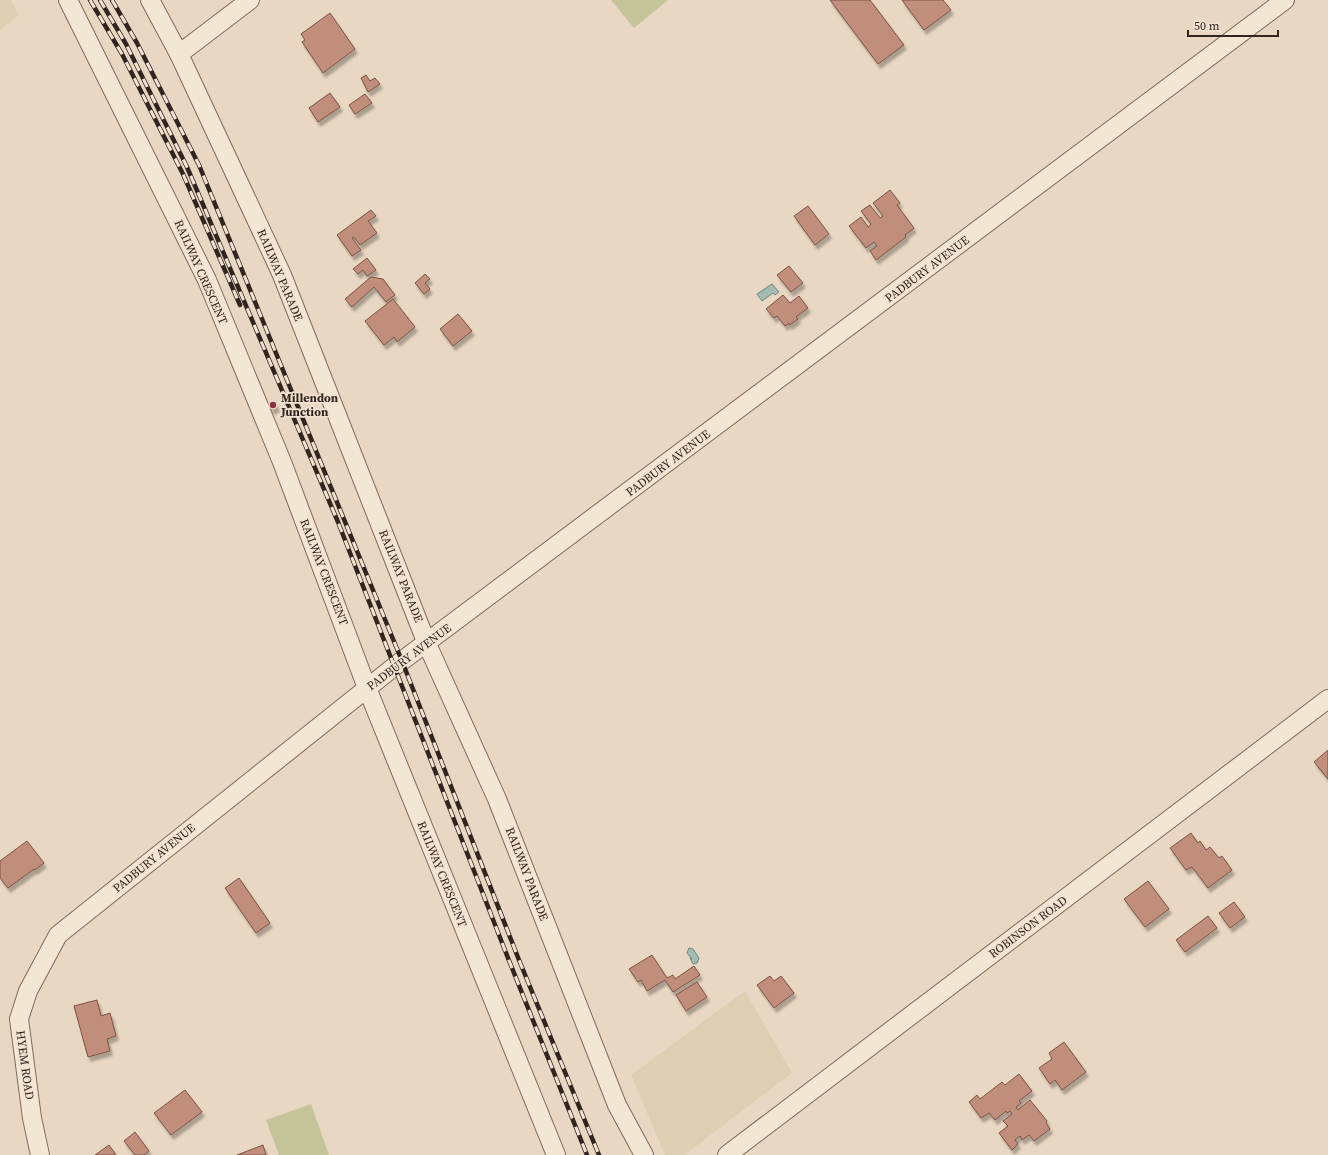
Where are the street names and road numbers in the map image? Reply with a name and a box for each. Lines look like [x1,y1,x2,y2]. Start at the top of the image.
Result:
street label: RAILWAY CRESCENT [171,217,232,328]
street label: RAILWAY PARADE [253,226,307,324]
street label: PADBURY AVENUE [882,232,972,306]
street label: PADBURY AVENUE [623,426,713,500]
street label: RAILWAY CRESCENT [296,516,352,628]
street label: RAILWAY PARADE [375,527,427,625]
street label: PADBURY AVENUE [364,620,454,694]
street label: RAILWAY CRESCENT [413,819,471,930]
street label: PADBURY AVENUE [110,820,198,896]
street label: RAILWAY PARADE [502,825,552,923]
street label: ROBINSON ROAD [986,892,1070,962]
street label: HYEM ROAD [12,1029,38,1101]

